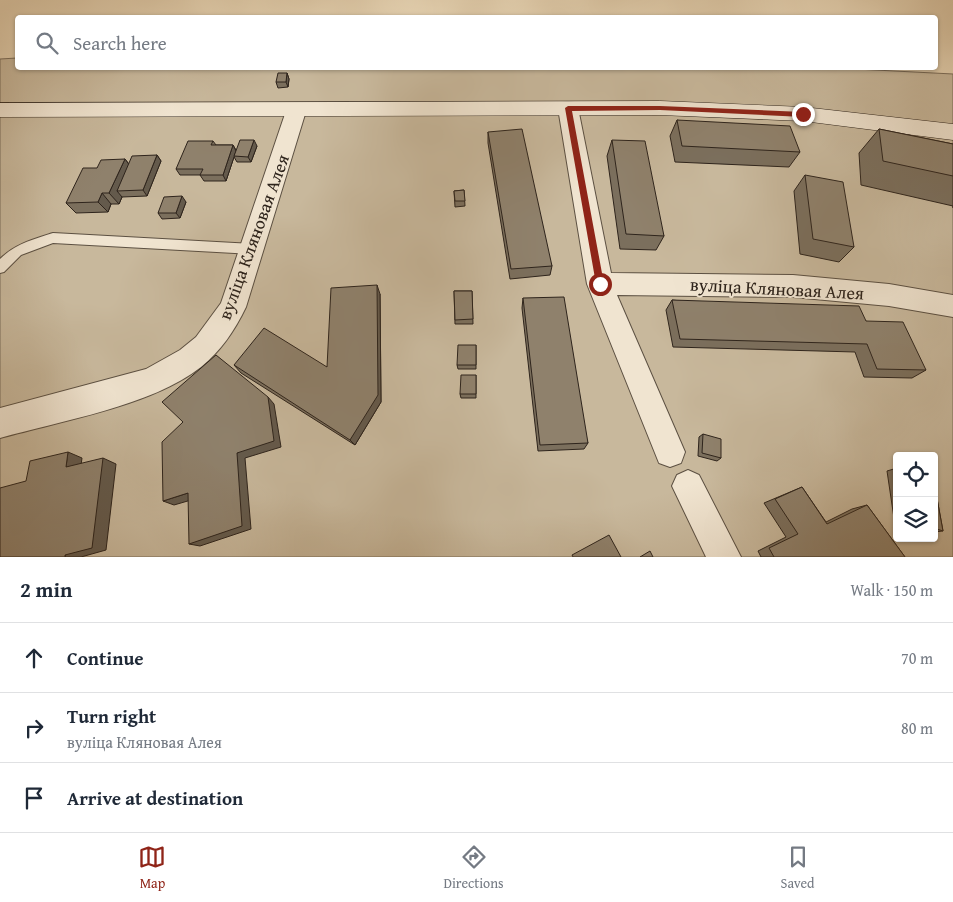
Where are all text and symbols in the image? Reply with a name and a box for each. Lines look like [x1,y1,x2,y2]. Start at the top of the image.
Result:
search box [15,15,938,70]
icon: search [33,29,61,57]
text: Search here [73,29,167,57]
route end [792,103,815,126]
street label: вуліца Кляновая Алея [211,150,296,323]
street label: вуліца Кляновая Алея [689,270,865,307]
route start [589,273,612,296]
map controls [893,452,938,542]
button: locate [893,452,938,497]
button: layers [893,497,938,542]
text: 2 min [20,574,72,605]
text: Walk · 150 m [850,578,933,602]
icon: ahead [20,644,48,672]
text: Continue [67,644,144,672]
text: 70 m [901,646,933,670]
text: Turn right [67,702,156,730]
icon: right [20,714,48,742]
text: 80 m [901,716,933,740]
text: вуліца Кляновая Алея [67,730,222,754]
icon: arrive [20,784,48,812]
text: Arrive at destination [67,784,243,812]
tab: Map [138,843,166,893]
tab: Directions [443,843,504,893]
tab: Saved [781,843,815,893]

